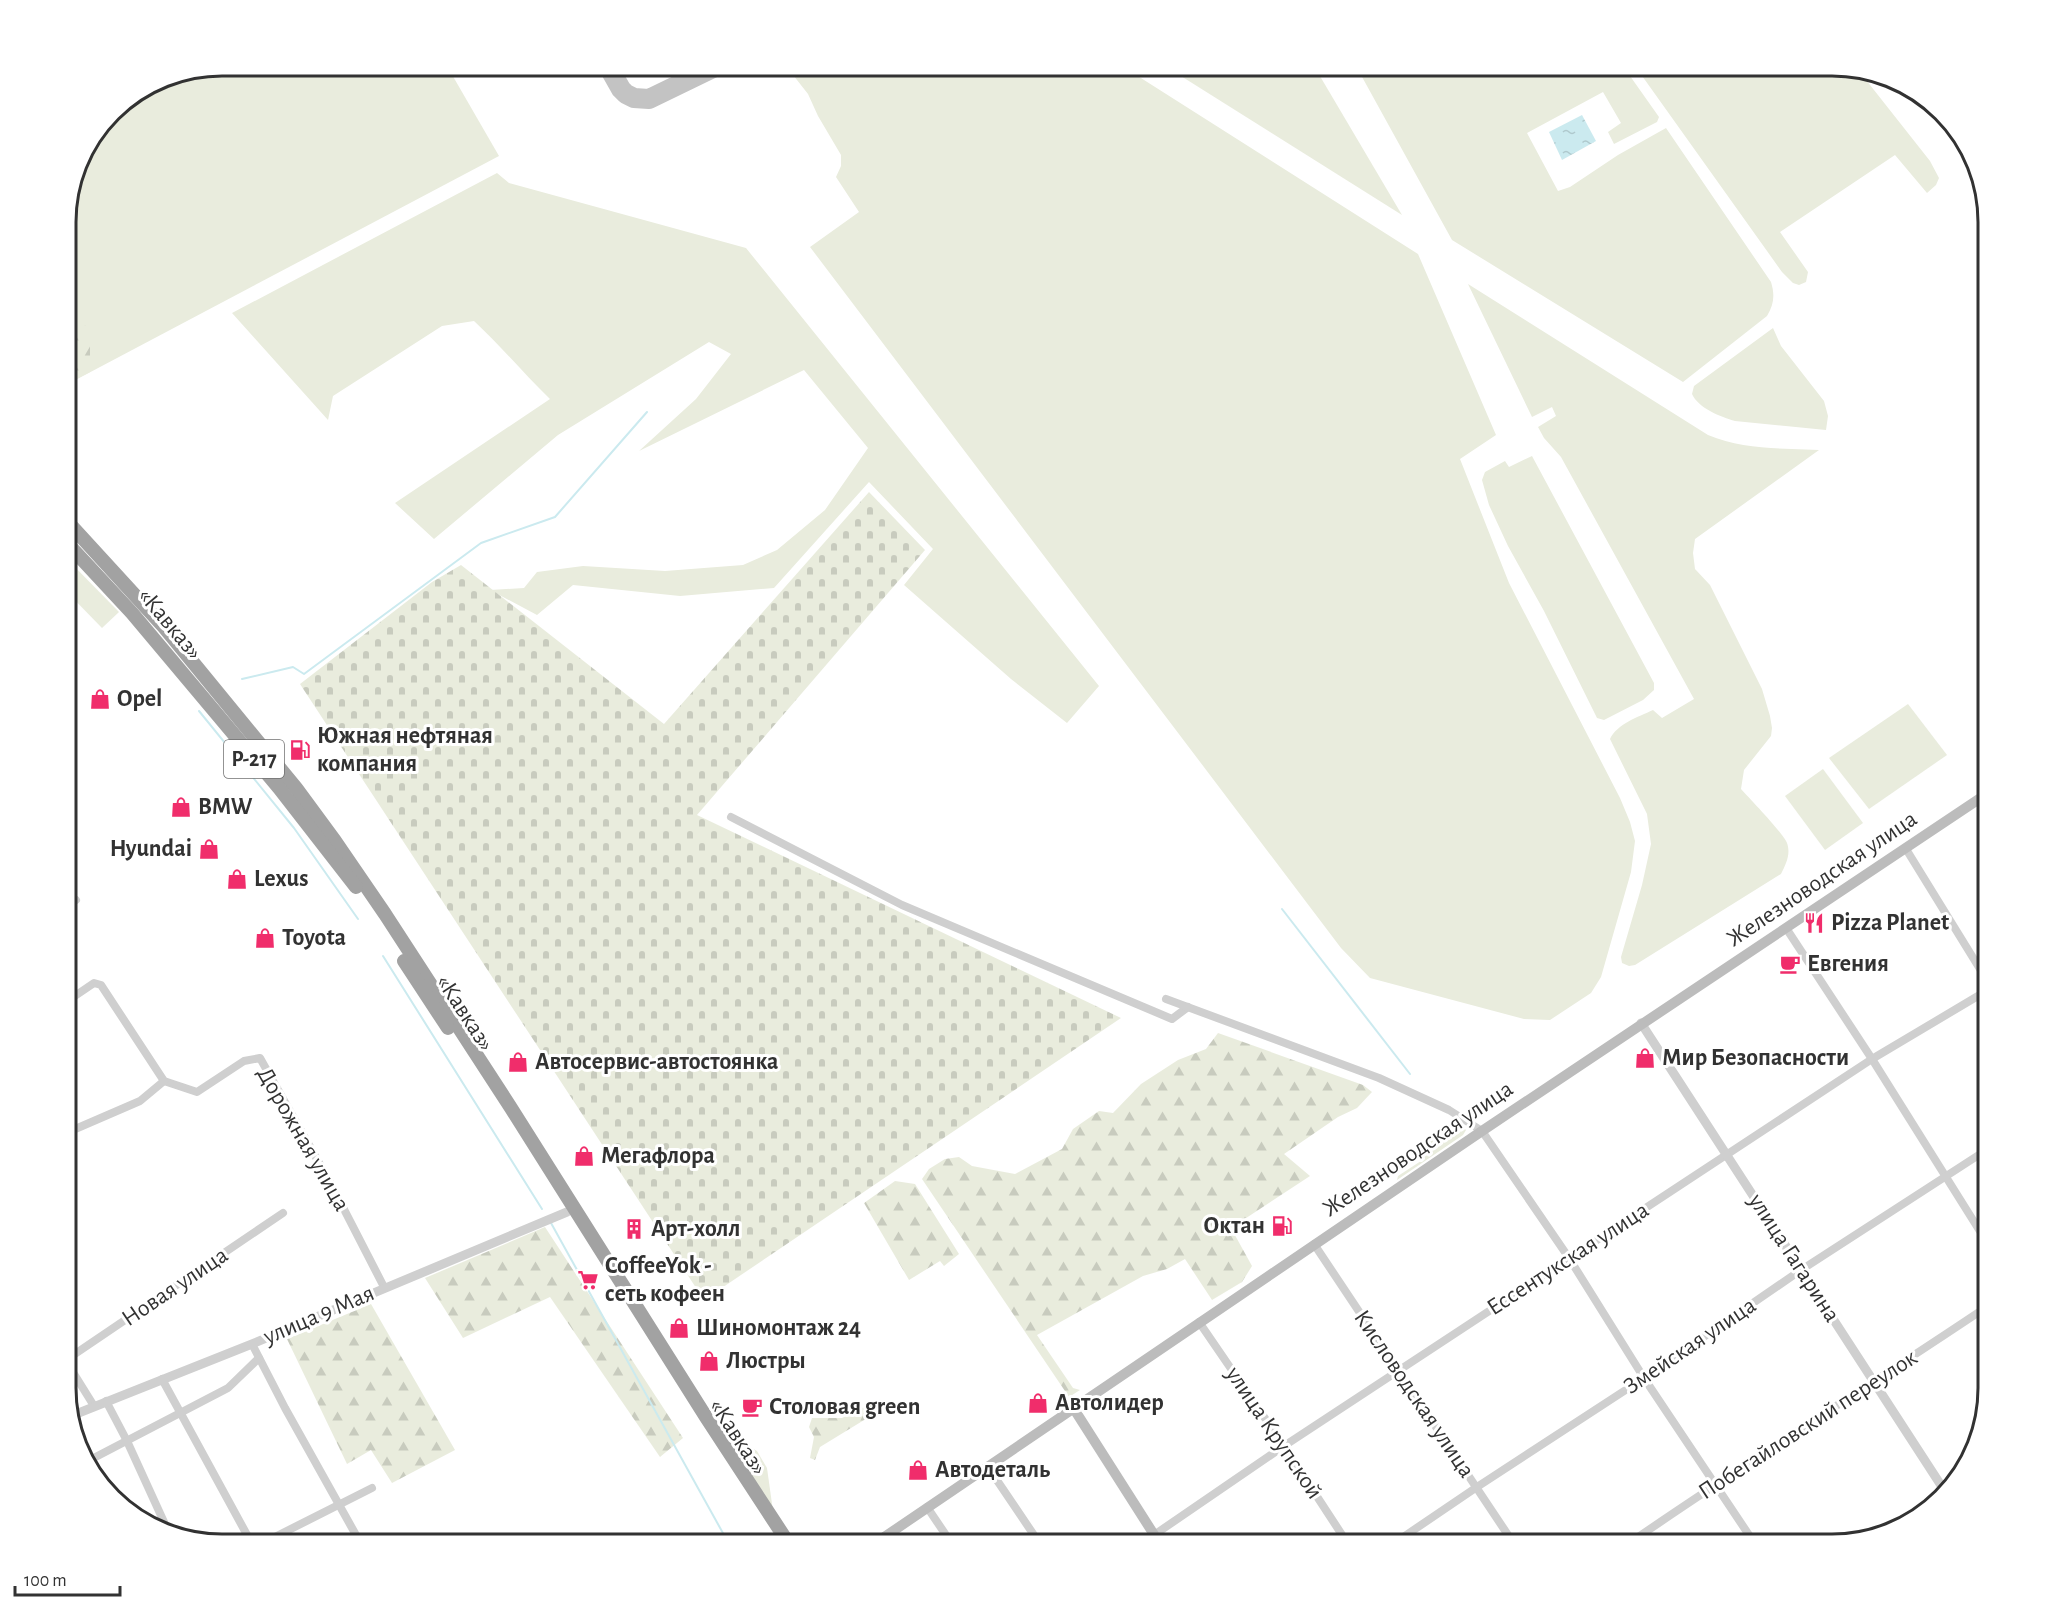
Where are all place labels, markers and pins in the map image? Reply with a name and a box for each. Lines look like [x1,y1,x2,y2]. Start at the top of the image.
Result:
shop icon: Opel [88,687,112,711]
place label: Opel [117,687,162,711]
place label: Южная нефтяная компания [317,724,493,776]
fuel station icon: Южная нефтяная компания [288,738,312,762]
shop icon: BMW [169,795,193,819]
place label: BMW [198,795,253,819]
place label: Hyundai [110,837,192,861]
shop icon: Hyundai [197,837,221,861]
shop icon: Lexus [225,867,249,891]
place label: Lexus [254,867,308,891]
restaurant icon: Pizza Planet [1802,911,1826,935]
place label: Pizza Planet [1831,911,1949,935]
shop icon: Toyota [253,926,277,950]
place label: Toyota [282,926,346,950]
cafe icon: Евгения [1778,952,1802,976]
place label: Евгения [1807,952,1889,976]
shop icon: Мир Безопасности [1633,1046,1657,1070]
place label: Мир Безопасности [1662,1046,1849,1070]
shop icon: Автосервис-автостоянка [506,1050,530,1074]
place label: Автосервис-автостоянка [535,1050,778,1074]
shop icon: Мегафлора [572,1144,596,1168]
place label: Мегафлора [601,1144,715,1168]
place label: Октан [1203,1214,1265,1238]
fuel station icon: Октан [1270,1214,1294,1238]
building icon: Арт-холл [622,1217,646,1241]
place label: Арт-холл [651,1217,740,1241]
place label: CoffeeYok - сеть кофеен [605,1254,725,1306]
supermarket icon: CoffeeYok - сеть кофеен [576,1268,600,1292]
shop icon: Шиномонтаж 24 [667,1316,691,1340]
place label: Шиномонтаж 24 [696,1316,861,1340]
shop icon: Люстры [697,1349,721,1373]
place label: Люстры [726,1349,806,1373]
shop icon: Автолидер [1026,1391,1050,1415]
place label: Автолидер [1055,1391,1164,1415]
cafe icon: Столовая green [740,1395,764,1419]
place label: Столовая green [769,1395,920,1419]
shop icon: Автодеталь [906,1458,930,1482]
place label: Автодеталь [935,1458,1050,1482]

